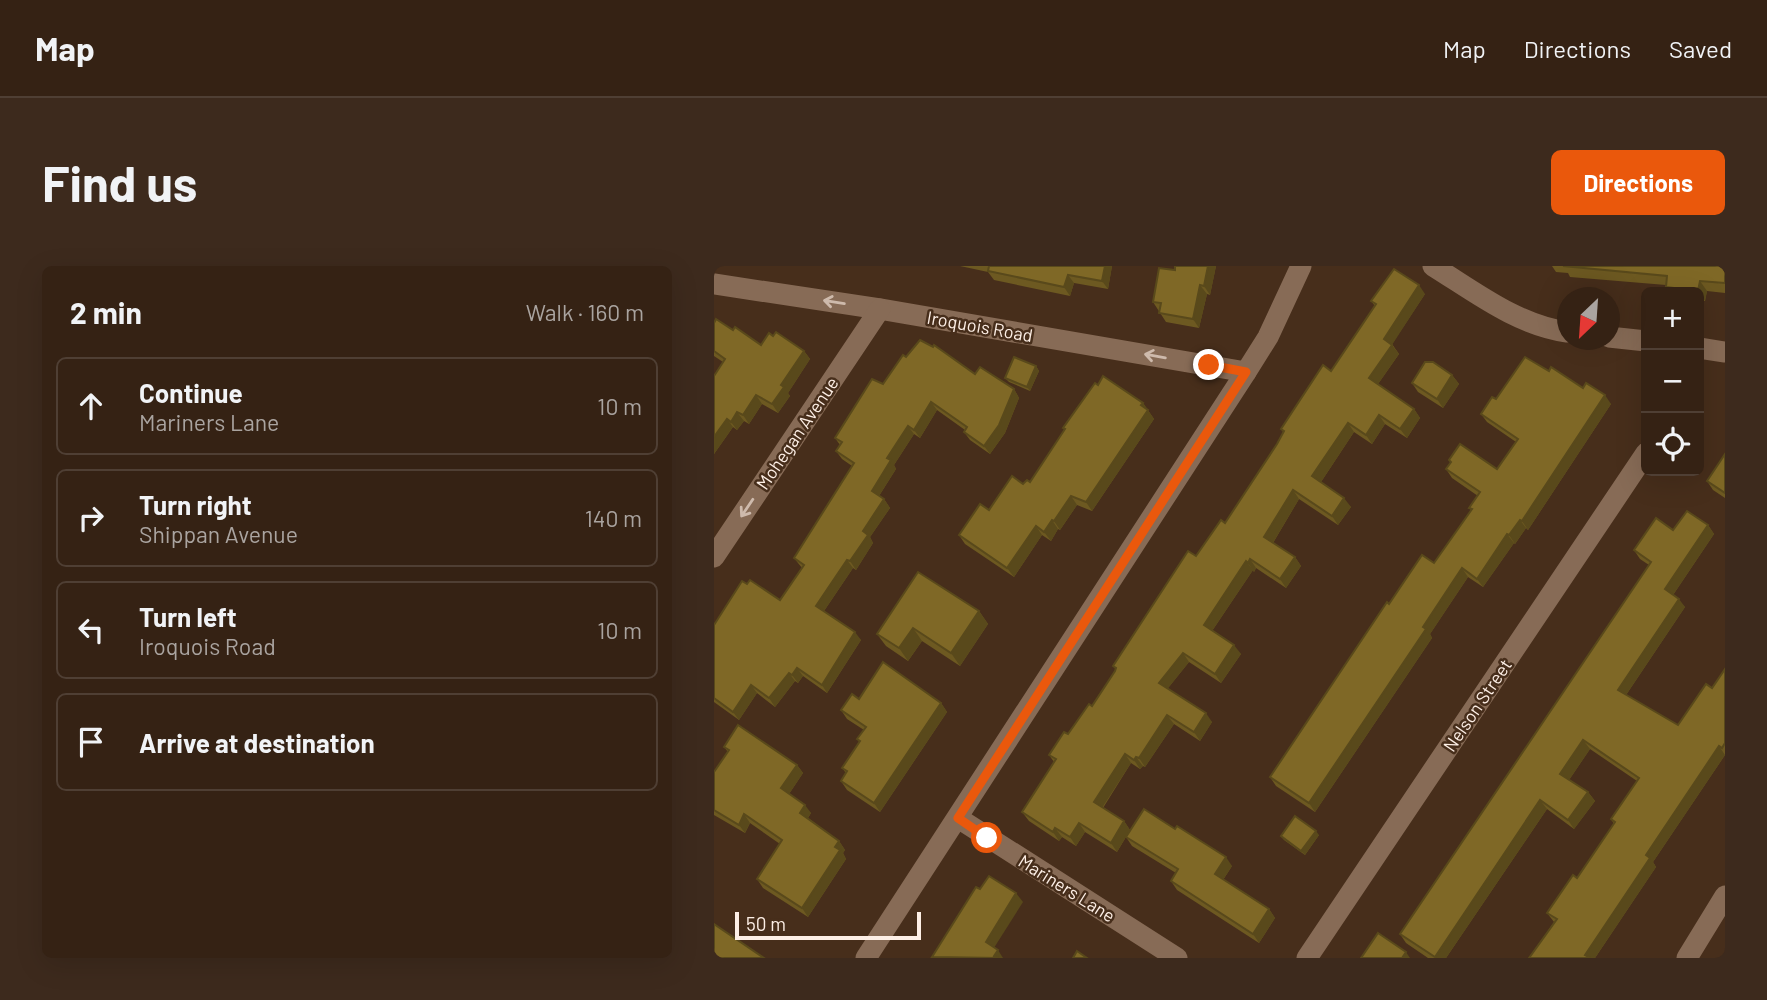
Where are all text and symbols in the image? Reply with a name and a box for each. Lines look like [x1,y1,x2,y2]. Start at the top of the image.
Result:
text: Map [35,28,95,68]
text: Map [1443,34,1486,63]
text: Directions [1524,34,1631,63]
text: Saved [1669,34,1732,63]
button: Directions [1551,150,1725,215]
text: Find us [42,153,197,212]
north arrow [1557,287,1620,350]
map controls [1641,287,1704,476]
button: + [1641,287,1704,350]
text: 2 min [70,294,142,330]
one-way arrow [823,295,845,308]
text: Walk · 160 m [526,298,644,326]
street label: Iroquois Road [925,306,1035,346]
one-way arrow [1144,349,1166,362]
route end [1193,349,1224,380]
button: − [1641,350,1704,413]
street label: Mohegan Avenue [751,372,843,494]
text: Continue [139,377,243,408]
icon: ahead [72,387,110,425]
text: 10 m [597,392,642,420]
text: Mariners Lane [139,408,279,436]
button: locate [1641,413,1704,476]
text: Turn right [139,489,252,520]
one-way arrow [740,498,754,517]
icon: right [72,499,110,537]
text: 140 m [585,504,642,532]
text: Shippan Avenue [139,520,298,548]
text: Turn left [139,601,237,632]
icon: left [72,611,110,649]
text: 10 m [597,616,642,644]
text: Iroquois Road [139,632,276,660]
street label: Nelson Street [1438,655,1516,755]
icon: arrive [72,723,110,761]
text: Arrive at destination [139,727,375,758]
route start [971,822,1002,853]
street label: Mariners Lane [1015,850,1119,926]
scale bar [735,909,920,941]
text: 50 m [746,912,786,935]

